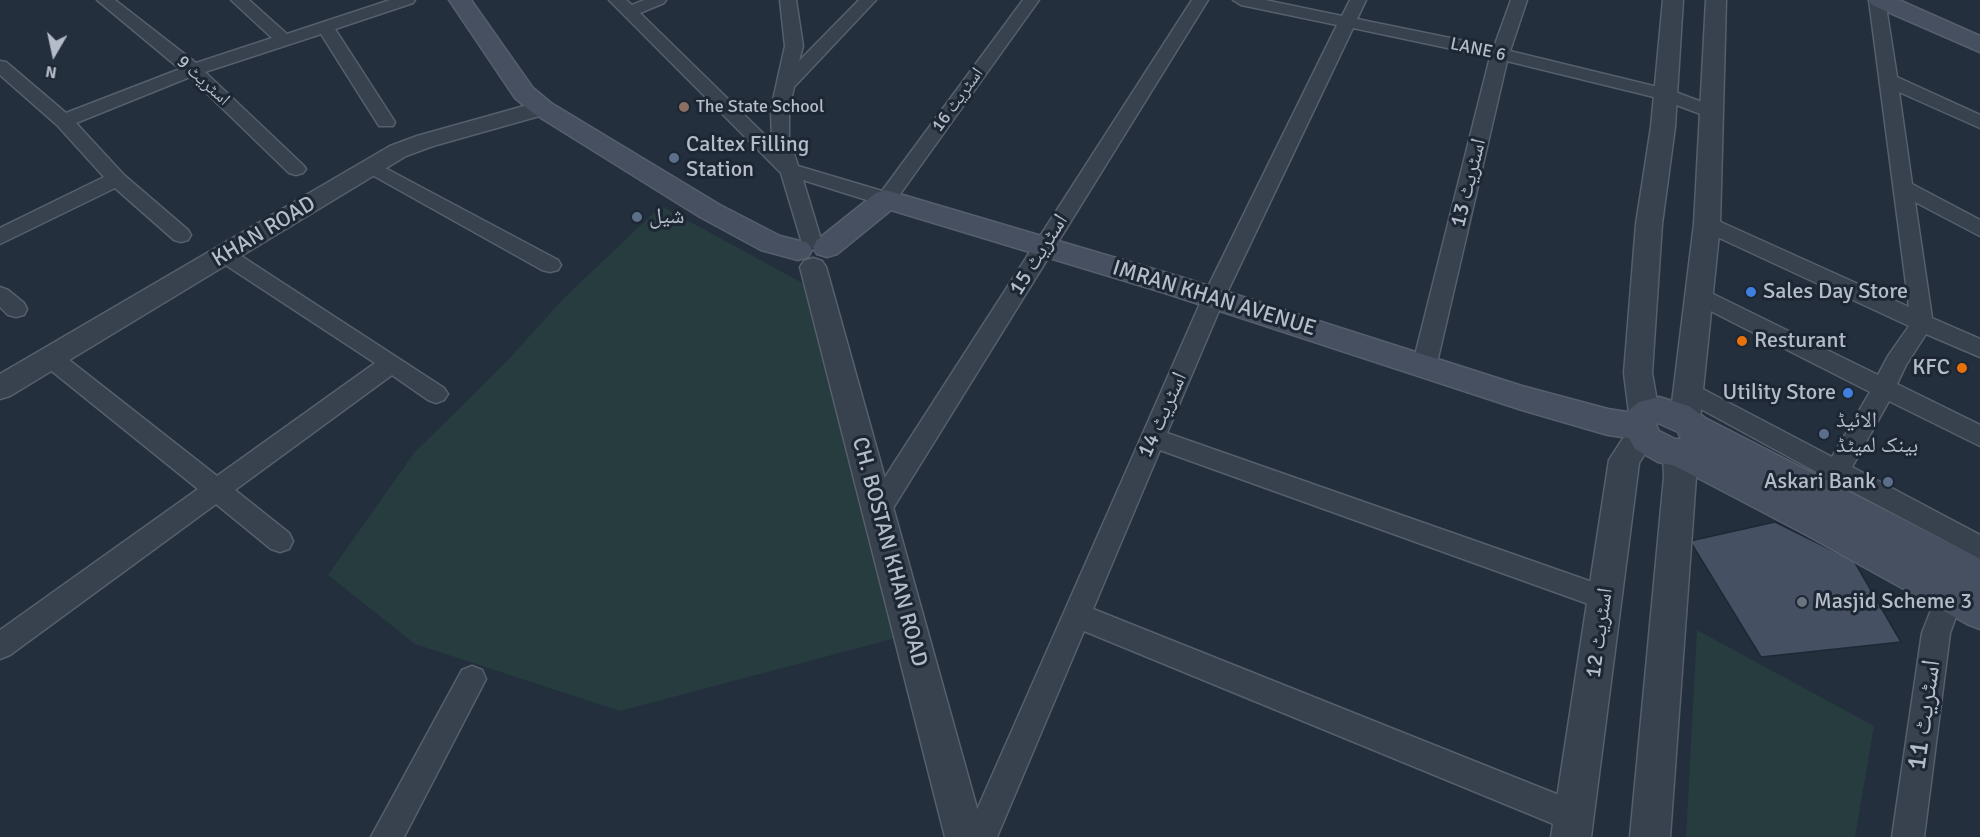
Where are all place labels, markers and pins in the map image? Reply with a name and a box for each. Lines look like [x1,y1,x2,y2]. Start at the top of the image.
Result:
place label: The State School [696,96,824,118]
marker: The State School [677,100,691,114]
place label: Caltex Filling Station [686,132,809,184]
marker: Caltex Filling Station [667,151,681,165]
place label: شیل [649,204,684,230]
marker: شیل [630,210,644,224]
place label: Sales Day Store [1763,279,1908,305]
marker: Sales Day Store [1744,285,1758,299]
place label: Resturant [1754,328,1846,354]
marker: Resturant [1735,334,1749,348]
place label: KFC [1912,355,1950,381]
marker: KFC [1955,361,1969,375]
place label: Utility Store [1722,380,1836,406]
marker: Utility Store [1841,386,1855,400]
place label: الائیڈ بینک لمیٹڈ [1836,408,1918,460]
marker: الائیڈ بینک لمیٹڈ [1817,427,1831,441]
place label: Askari Bank [1764,469,1876,495]
marker: Askari Bank [1881,475,1895,489]
place label: Masjid Scheme 3 [1814,589,1972,615]
marker: Masjid Scheme 3 [1795,595,1809,609]

